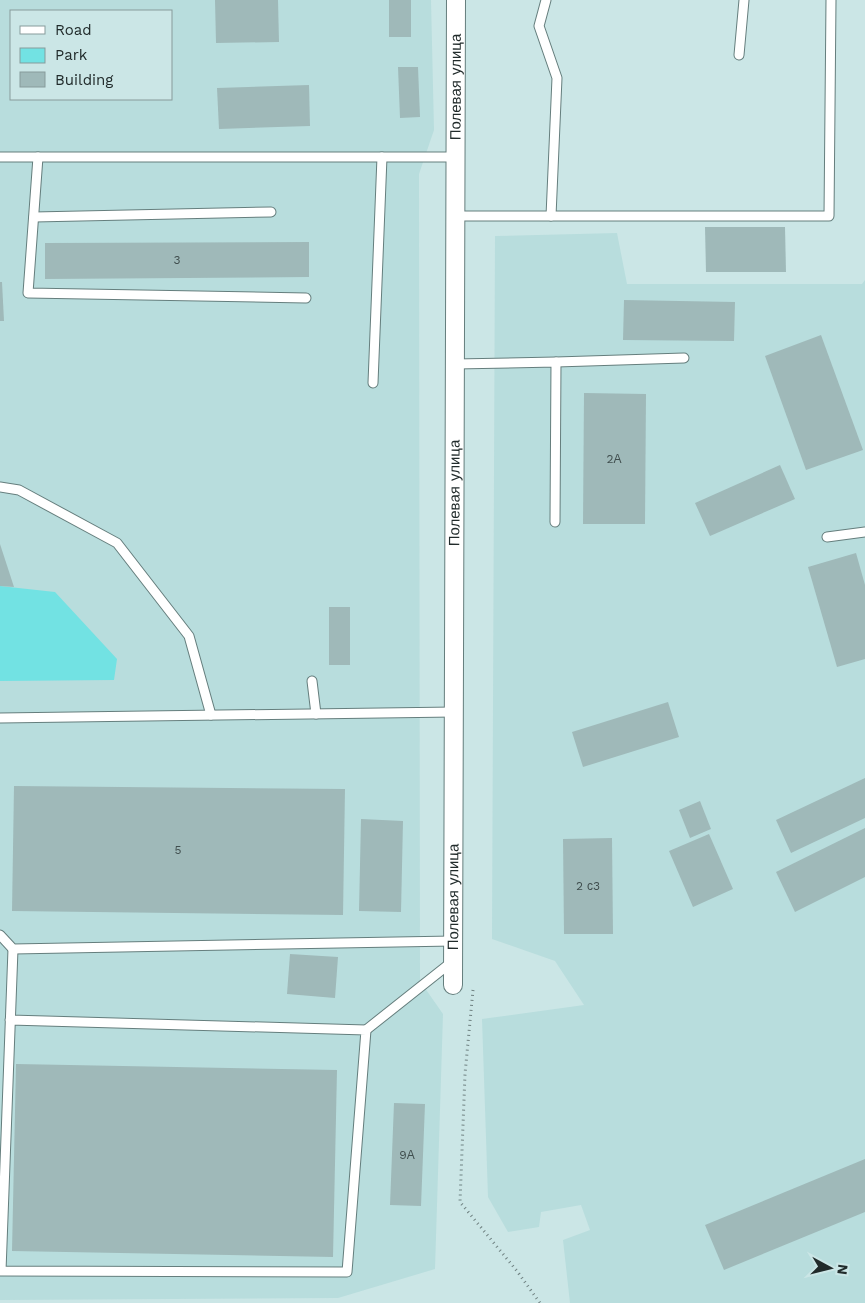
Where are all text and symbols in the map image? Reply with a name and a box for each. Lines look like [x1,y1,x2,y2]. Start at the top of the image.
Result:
legend [10,10,172,100]
text: Road [55,21,92,39]
street label: Полевая улица [447,33,465,140]
text: Park [55,46,88,64]
text: Building [55,71,113,89]
house number: 3 [174,253,181,267]
street label: Полевая улица [445,439,464,546]
house number: 2А [607,452,622,466]
house number: 5 [175,843,182,857]
street label: Полевая улица [444,843,462,950]
house number: 2 с3 [576,879,600,893]
house number: 9А [399,1148,415,1162]
north arrow [805,1243,855,1293]
text: N [834,1263,851,1276]

